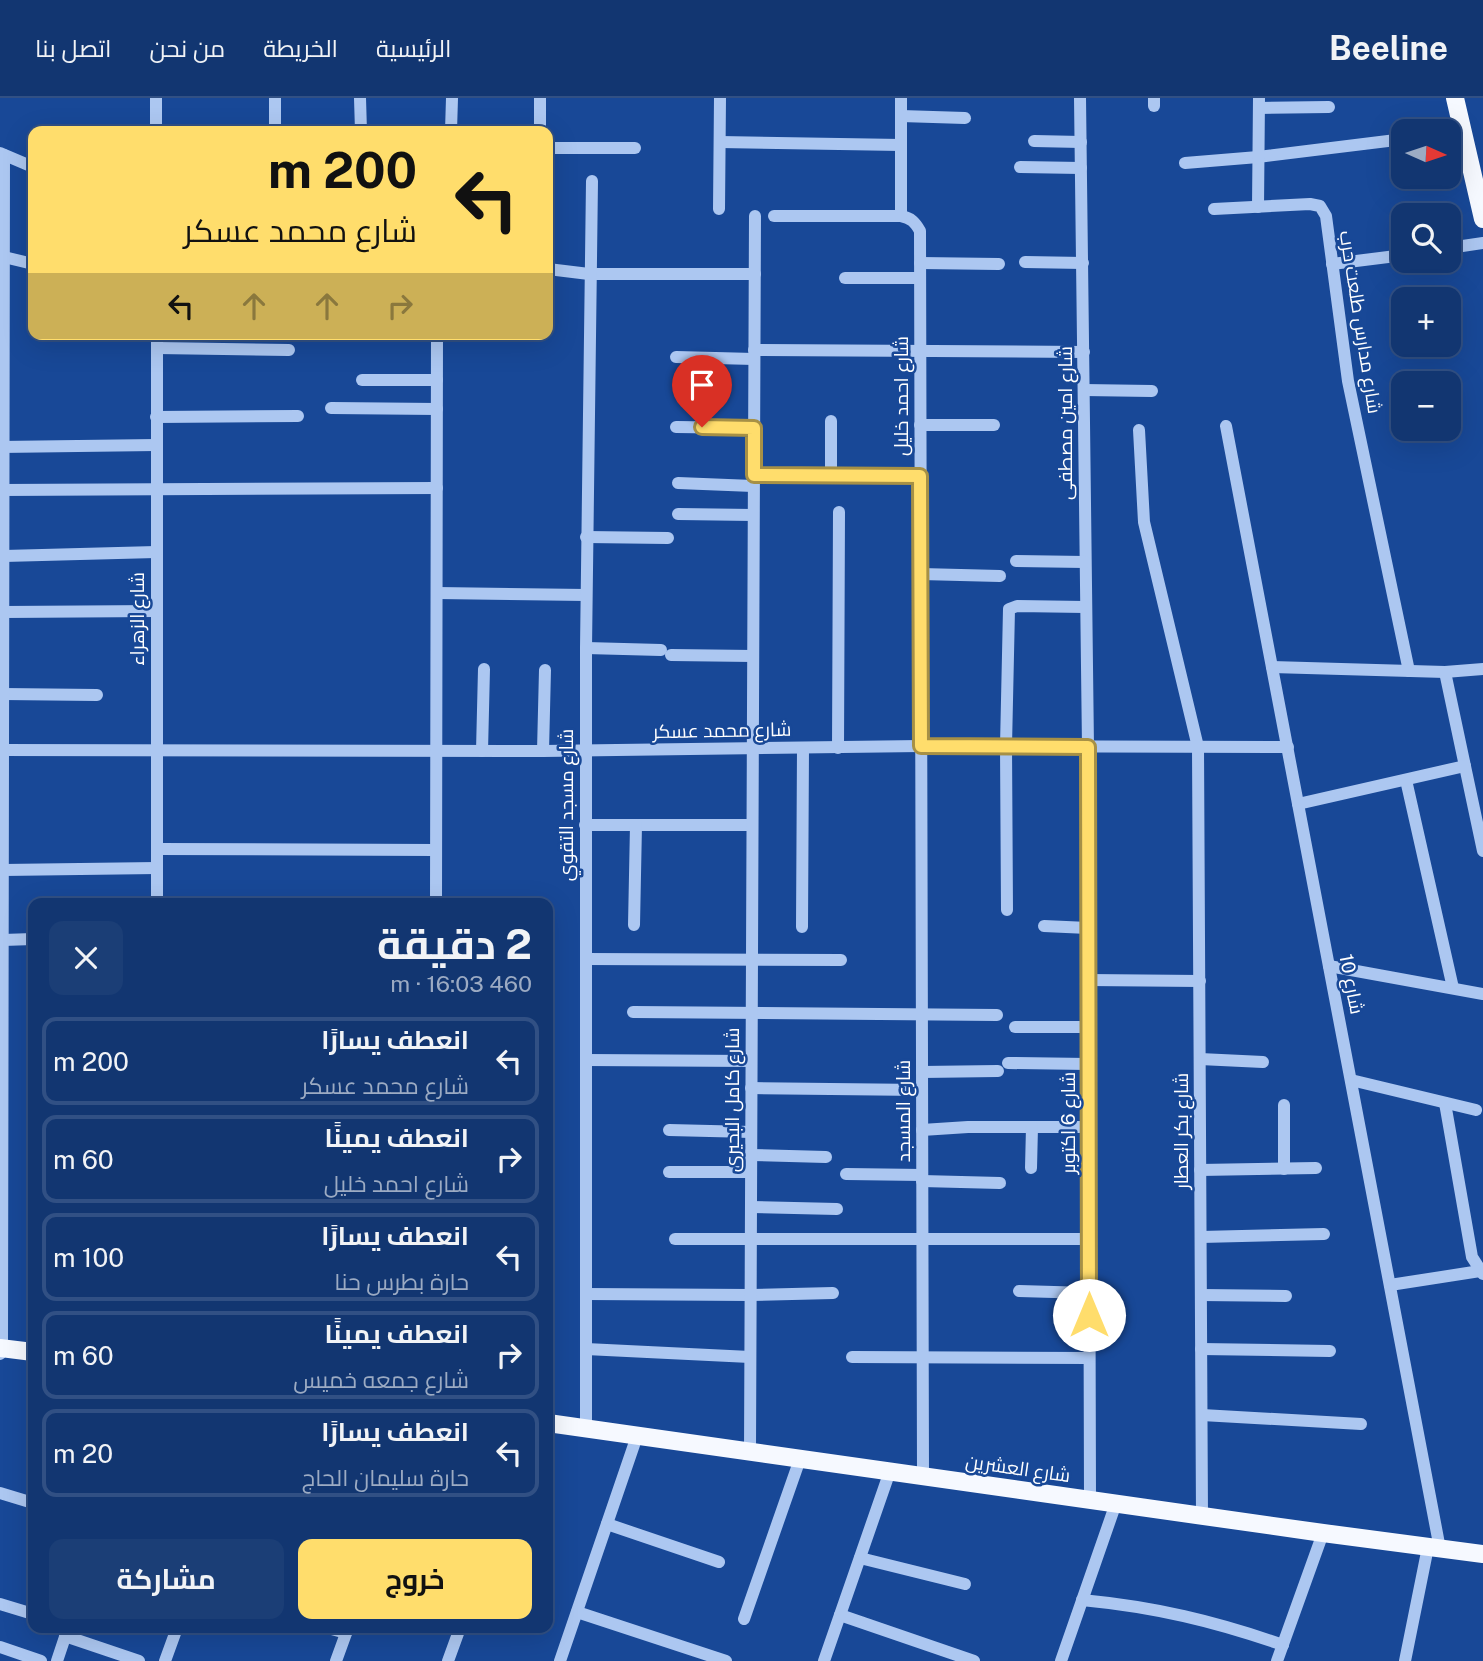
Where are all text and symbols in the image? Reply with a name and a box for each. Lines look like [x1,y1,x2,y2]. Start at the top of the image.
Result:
text: Beeline [1329,29,1448,67]
text: اتصل بنا [35,34,112,62]
text: من نحن [150,34,225,62]
text: الخريطة [263,34,338,62]
text: الرئيسية [376,34,451,62]
north arrow [1391,119,1461,189]
map controls [1391,119,1461,441]
text: 200 m [268,141,417,199]
icon: left [441,154,532,245]
button: search [1391,203,1461,273]
text: شارع محمد عسكر [184,212,417,249]
street label: شارع مدارس طلعت حرب [1333,229,1386,416]
icon: left [162,287,200,325]
icon: ahead [235,287,273,325]
icon: ahead [308,287,346,325]
icon: right [381,287,419,325]
button: + [1391,287,1461,357]
street label: شارع احمد خليل [890,336,915,456]
street label: شارع امين مصطفى [1054,346,1079,500]
pin [672,355,732,427]
icon: arrive [683,366,721,404]
button: − [1391,371,1461,441]
street label: شارع الزهراء [126,572,151,666]
street label: شارع محمد عسكر [652,718,791,745]
street label: شارع مسجد التقوي [555,729,581,881]
text: 2 دقيقة [377,919,532,968]
button: close [49,921,123,995]
street label: شارع 10 [1332,952,1369,1017]
text: 460 m · 16:03 [390,970,532,997]
text: انعطف يسارًا [321,1024,469,1055]
street label: شارع كامل البحيرى [721,1028,746,1172]
icon: left [490,1042,528,1080]
text: 200 m [53,1046,129,1077]
street label: شارع المسجد [892,1060,917,1162]
text: شارع محمد عسكر [301,1072,469,1099]
street label: شارع 6 اكتوبر [1057,1072,1082,1175]
street label: شارع بكر العطار [1170,1073,1195,1190]
text: انعطف يمينًا [325,1122,469,1153]
icon: right [490,1140,528,1178]
text: 60 m [53,1144,114,1175]
text: شارع احمد خليل [324,1170,469,1197]
text: انعطف يسارًا [321,1220,469,1251]
icon: left [490,1238,528,1276]
text: 100 m [53,1242,124,1273]
text: حارة بطرس حنا [334,1268,469,1295]
position arrow [1052,1278,1126,1352]
text: انعطف يمينًا [325,1318,469,1349]
icon: right [490,1336,528,1374]
text: 60 m [53,1340,114,1371]
text: شارع جمعه خميس [293,1366,469,1393]
text: انعطف يسارًا [321,1416,469,1447]
icon: left [490,1434,528,1472]
text: 20 m [53,1438,113,1469]
street label: شارع العشرين [964,1450,1072,1489]
text: حارة سليمان الحاج [302,1464,469,1491]
button: مشاركة [49,1539,284,1619]
button: خروج [298,1539,532,1619]

